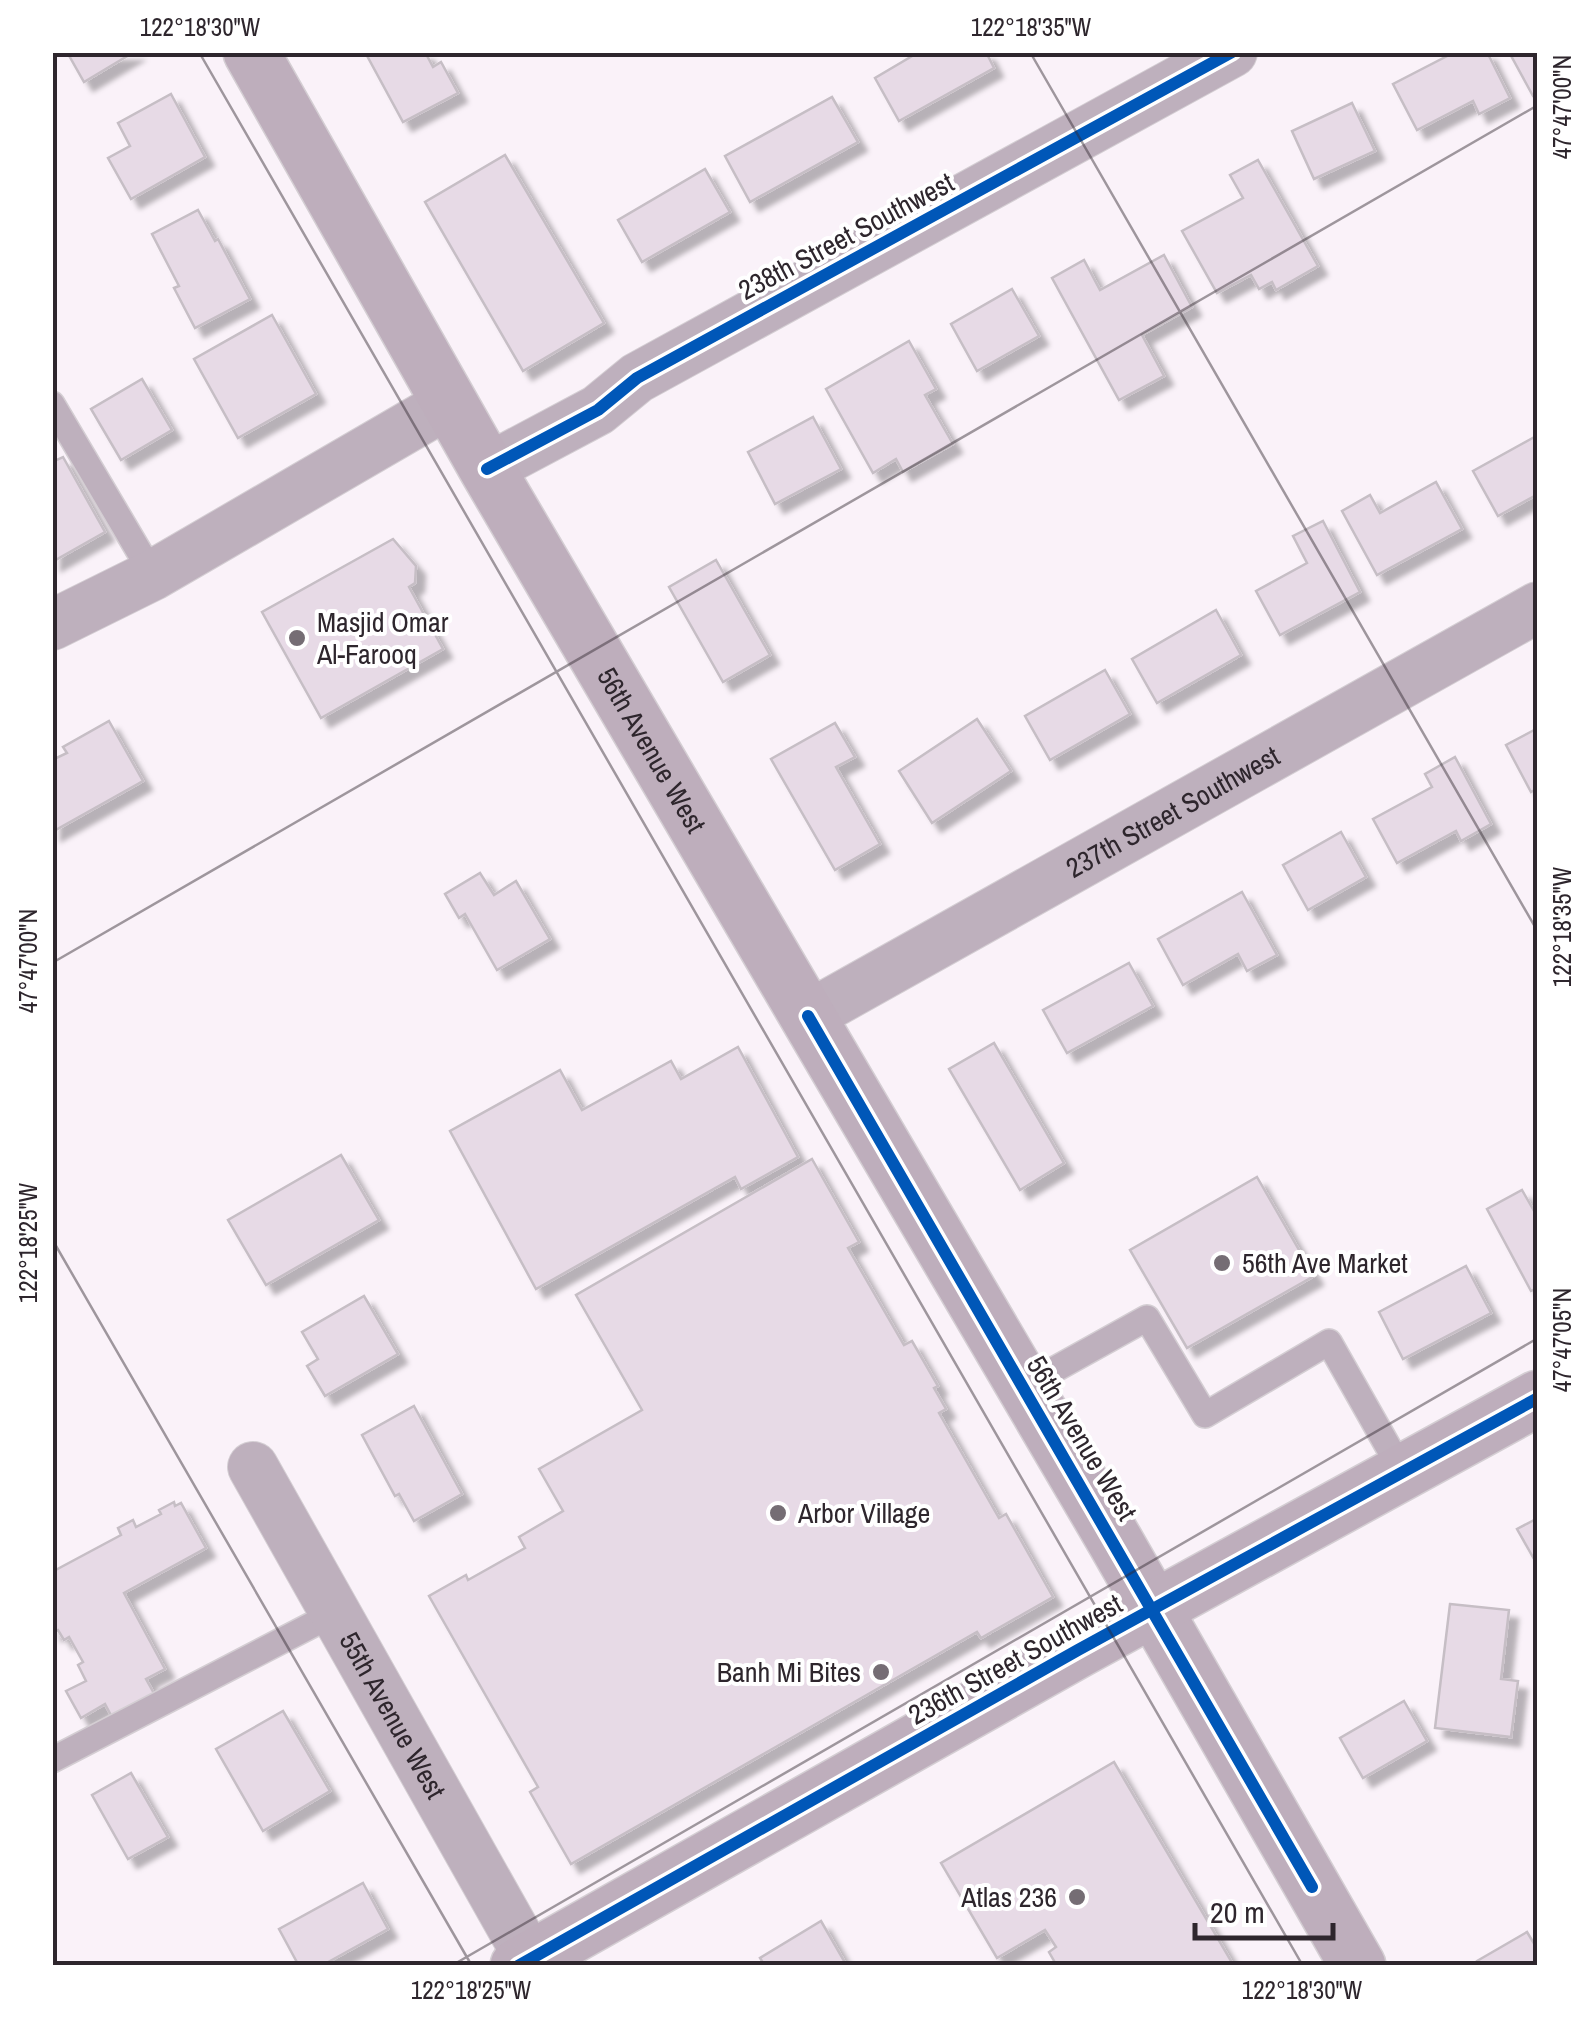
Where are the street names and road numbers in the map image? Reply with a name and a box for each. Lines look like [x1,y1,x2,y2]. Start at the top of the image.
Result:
street label: 238th Street Southwest [732,163,960,309]
street label: 56th Avenue West [588,660,715,840]
street label: 237th Street Southwest [1059,737,1286,887]
street label: 56th Avenue West [1018,1349,1146,1527]
street label: 236th Street Southwest [901,1585,1129,1733]
street label: 55th Avenue West [331,1625,455,1806]

